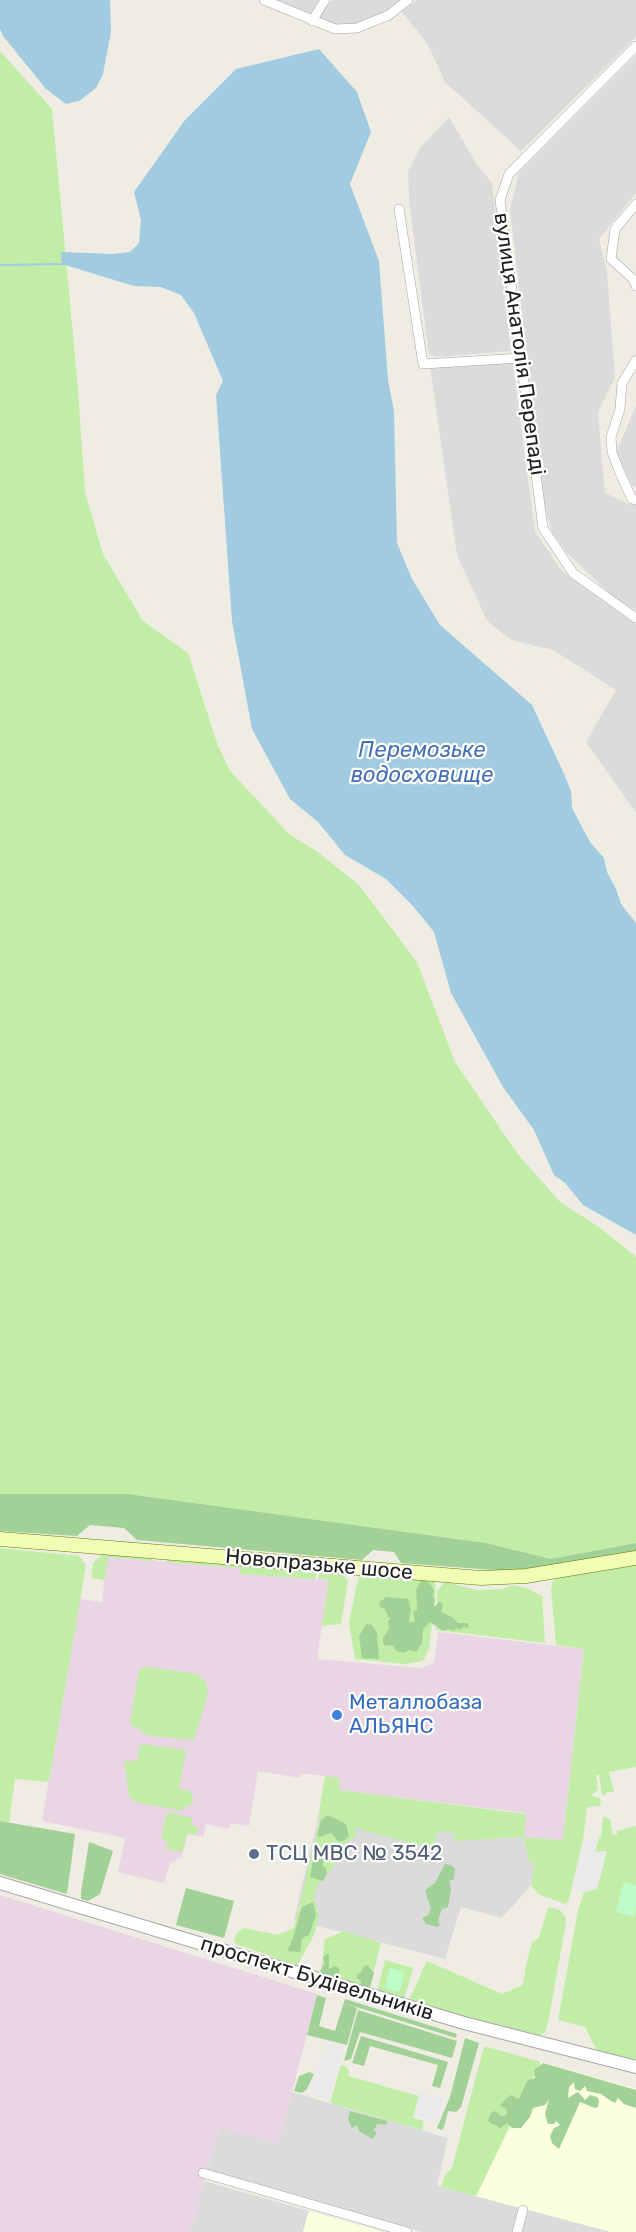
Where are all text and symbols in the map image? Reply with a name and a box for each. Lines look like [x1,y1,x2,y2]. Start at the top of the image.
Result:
street label: вулиця Анатолія Перепаді [488,211,550,477]
water label: Перемозьке водосховище [351,738,493,790]
street label: Новопразьке шосе [224,1544,414,1586]
place label: Металлобаза АЛЬЯНС [349,1690,482,1740]
marker: Металлобаза АЛЬЯНС [330,1708,344,1722]
place label: ТСЦ МВС № 3542 [266,1841,442,1867]
marker: ТСЦ МВС № 3542 [247,1847,261,1861]
street label: проспект Будівельників [197,1932,437,2026]

